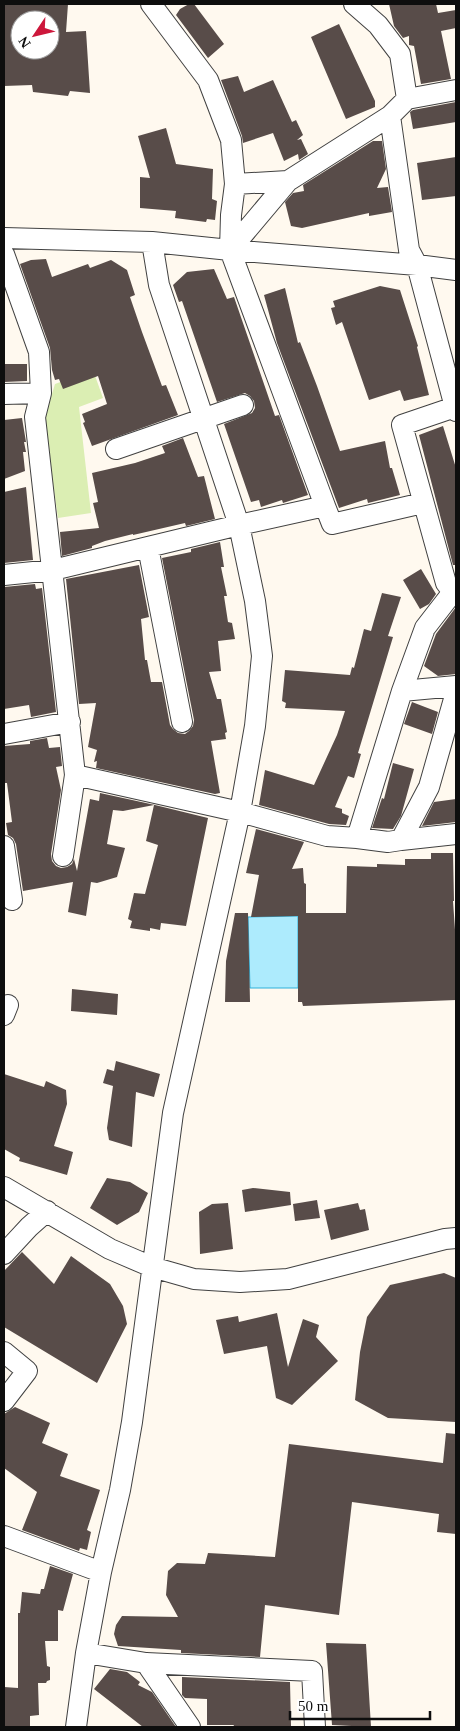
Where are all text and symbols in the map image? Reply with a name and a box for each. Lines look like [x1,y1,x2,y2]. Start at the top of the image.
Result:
north arrow [10,10,60,60]
text: N [16,34,34,51]
scale bar [290,1688,430,1720]
text: 50 m [298,1698,329,1714]

